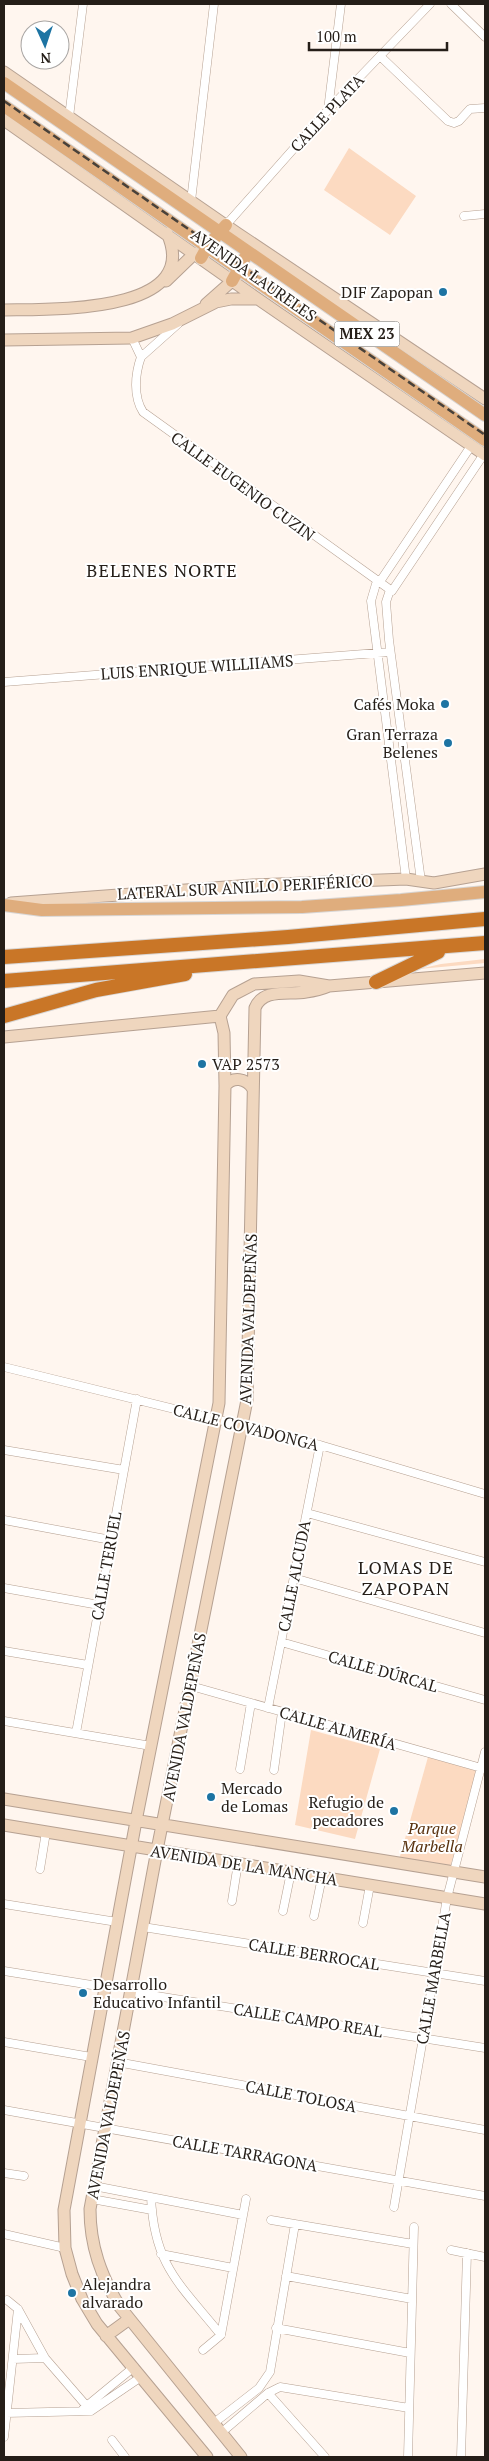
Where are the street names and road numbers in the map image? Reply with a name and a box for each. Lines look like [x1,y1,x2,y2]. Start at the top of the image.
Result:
street label: CALLE PLATA [285,69,369,157]
street label: AVENIDA LAURELES [187,223,321,327]
road number: MEX 23 [334,322,400,346]
street label: CALLE EUGENIO CUZIN [166,426,320,546]
street label: LUIS ENRIQUE WILLIIAMS [100,649,294,685]
street label: LATERAL SUR ANILLO PERIFÉRICO [117,869,373,905]
street label: AVENIDA VALDEPEÑAS [234,1233,262,1405]
street label: CALLE COVADONGA [171,1398,321,1456]
street label: CALLE TERUEL [86,1510,126,1622]
street label: CALLE ALCUDA [272,1518,316,1634]
street label: AVENIDA VALDEPEÑAS [157,1631,211,1803]
street label: CALLE DÚRCAL [326,1645,441,1697]
street label: CALLE ALMERÍA [277,1701,399,1755]
street label: AVENIDA DE LA MANCHA [149,1839,339,1891]
street label: CALLE MARBELLA [411,1910,456,2046]
street label: CALLE BERROCAL [247,1933,381,1975]
street label: CALLE CAMPO REAL [232,1997,384,2043]
street label: AVENIDA VALDEPEÑAS [81,2029,135,2201]
street label: CALLE TOLOSA [244,2074,358,2118]
street label: CALLE TARRAGONA [171,2129,319,2177]

